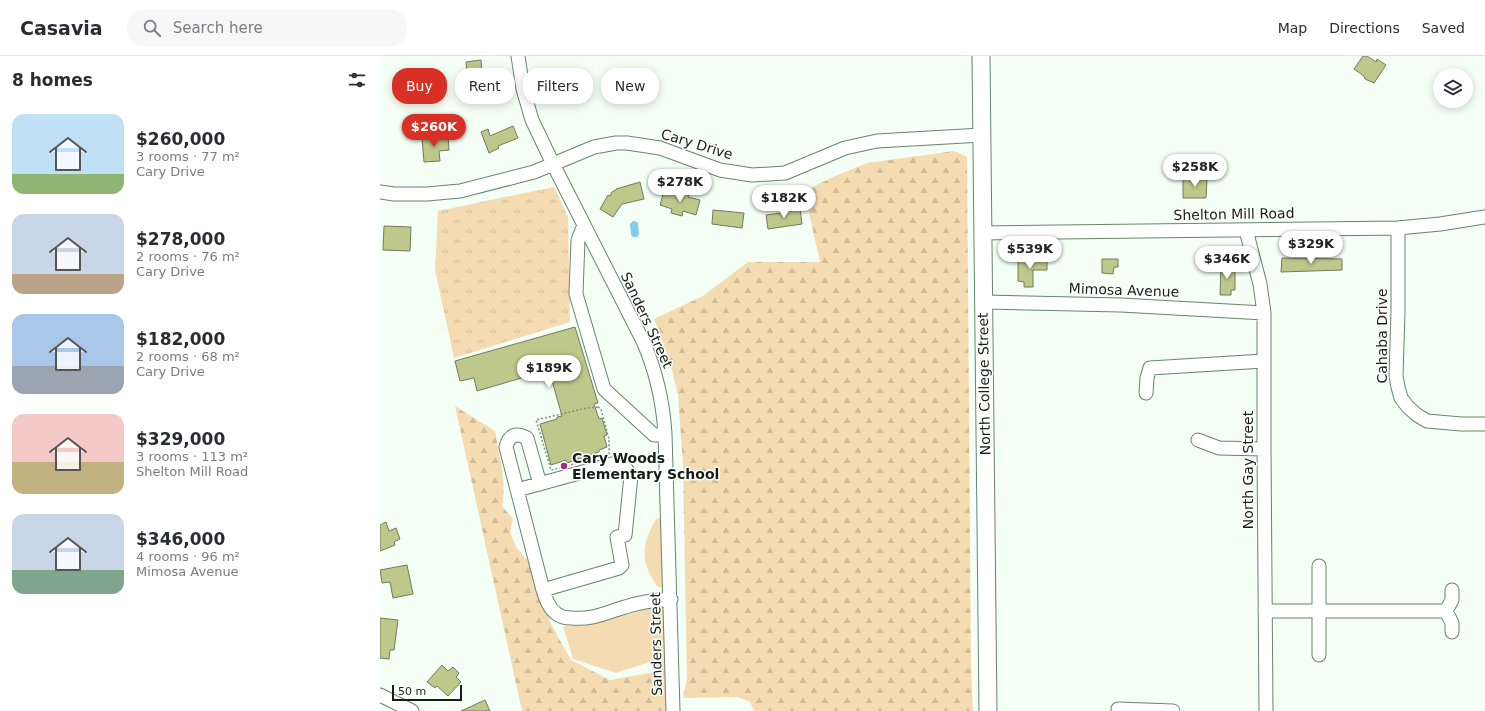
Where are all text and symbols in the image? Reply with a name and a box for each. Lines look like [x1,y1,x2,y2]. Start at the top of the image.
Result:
search box [127,10,407,46]
text: Casavia [20,17,103,39]
icon: search [141,17,163,39]
text: Search here [173,19,263,37]
text: Map [1278,20,1307,36]
text: Directions [1329,20,1400,36]
text: Saved [1422,20,1465,36]
chip: Buy [392,68,447,104]
chip: Rent [455,68,515,104]
chip: Filters [523,68,593,104]
chip: New [601,68,659,104]
map controls [1433,68,1473,108]
button: layers [1433,68,1473,108]
icon: filters [346,69,368,91]
text: 8 homes [12,70,93,90]
pin: $260K [406,114,462,148]
text: $260K [411,119,457,134]
street label: Cary Drive [659,126,735,162]
text: $260,000 [136,129,225,149]
icon: home [44,130,92,178]
text: 3 rooms · 77 m² [136,149,240,164]
pin: $258K [1167,154,1223,188]
text: $258K [1172,159,1218,174]
text: Cary Drive [136,164,205,179]
pin: $278K [652,169,708,203]
text: $278K [657,174,703,189]
pin: $182K [756,185,812,219]
text: $182K [761,190,807,205]
street label: Shelton Mill Road [1173,205,1295,223]
text: $278,000 [136,229,225,249]
icon: home [44,230,92,278]
pin: $329K [1283,231,1339,265]
pin: $539K [1002,236,1058,270]
text: $329K [1288,236,1334,251]
text: $539K [1007,241,1053,256]
pin: $346K [1199,246,1255,280]
text: 2 rooms · 76 m² [136,249,240,264]
text: $346K [1204,251,1250,266]
text: Cary Drive [136,264,205,279]
street label: Sanders Street [618,270,676,371]
street label: Mimosa Avenue [1068,280,1180,300]
street label: Cahaba Drive [1374,288,1390,384]
street label: North College Street [975,312,993,456]
text: $182,000 [136,329,225,349]
icon: home [44,330,92,378]
text: 2 rooms · 68 m² [136,349,240,364]
pin: $189K [521,355,577,389]
text: $189K [526,360,572,375]
text: Cary Drive [136,364,205,379]
street label: North Gay Street [1240,410,1256,529]
text: $329,000 [136,429,225,449]
icon: home [44,430,92,478]
text: 3 rooms · 113 m² [136,449,248,464]
place label: Cary Woods Elementary School [572,450,719,482]
marker: Cary Woods Elementary School [559,461,569,471]
text: Shelton Mill Road [136,464,248,479]
text: $346,000 [136,529,225,549]
icon: home [44,530,92,578]
text: 4 rooms · 96 m² [136,549,240,564]
text: Mimosa Avenue [136,564,239,579]
street label: Sanders Street [647,591,665,696]
scale bar [392,683,462,702]
text: 50 m [398,685,426,698]

